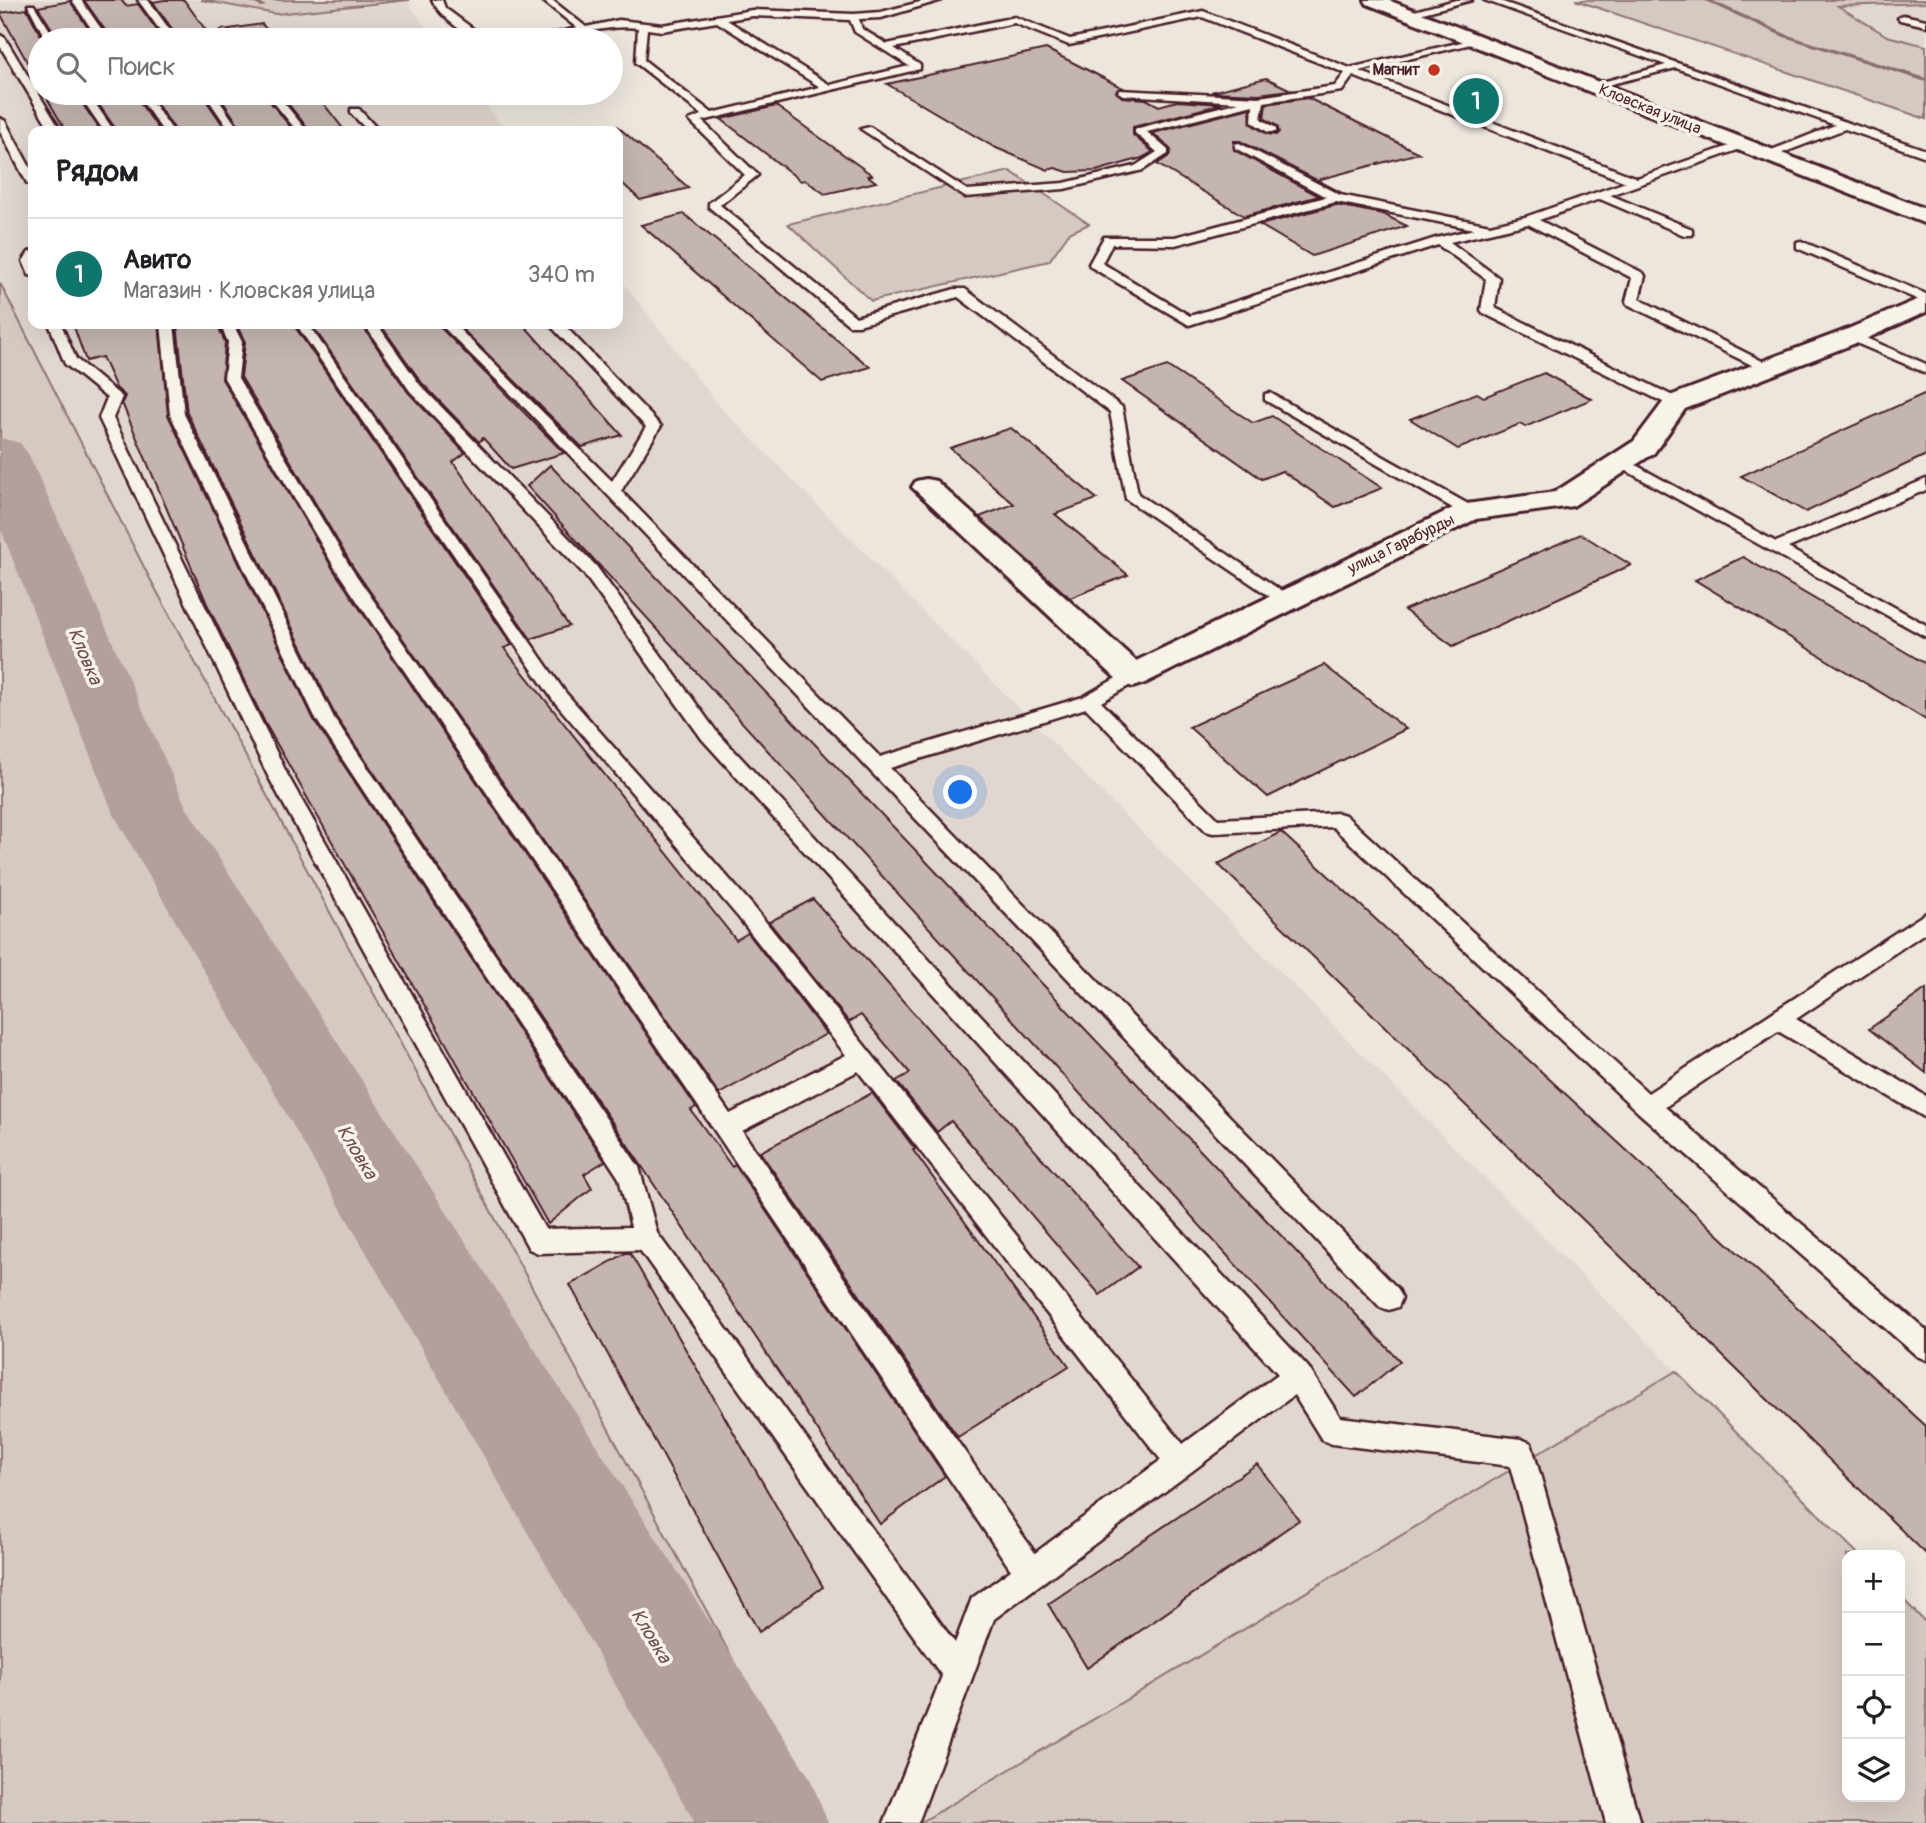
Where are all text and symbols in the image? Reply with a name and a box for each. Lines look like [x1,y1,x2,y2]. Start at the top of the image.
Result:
search box [28,28,623,105]
icon: search [52,48,90,86]
text: Поиск [108,51,176,83]
place label: Магнит [1372,60,1421,80]
marker: Магнит [1426,62,1442,78]
pin: 1 [1453,75,1499,127]
street label: Кловская улица [1596,79,1704,139]
text: Рядом [56,153,139,190]
text: Авито [123,244,191,276]
text: 1 [75,260,84,289]
text: 340 m [528,260,595,289]
text: Магазин · Кловская улица [123,276,375,305]
street label: улица Гарабурды [1343,510,1458,579]
water label: Кловка [62,624,108,689]
your location [943,775,977,809]
water label: Кловка [331,1120,383,1185]
map controls [1842,1550,1905,1802]
button: + [1842,1550,1905,1613]
water label: Кловка [625,1604,677,1669]
button: − [1842,1613,1905,1676]
button: locate [1842,1676,1905,1739]
button: layers [1842,1739,1905,1802]

